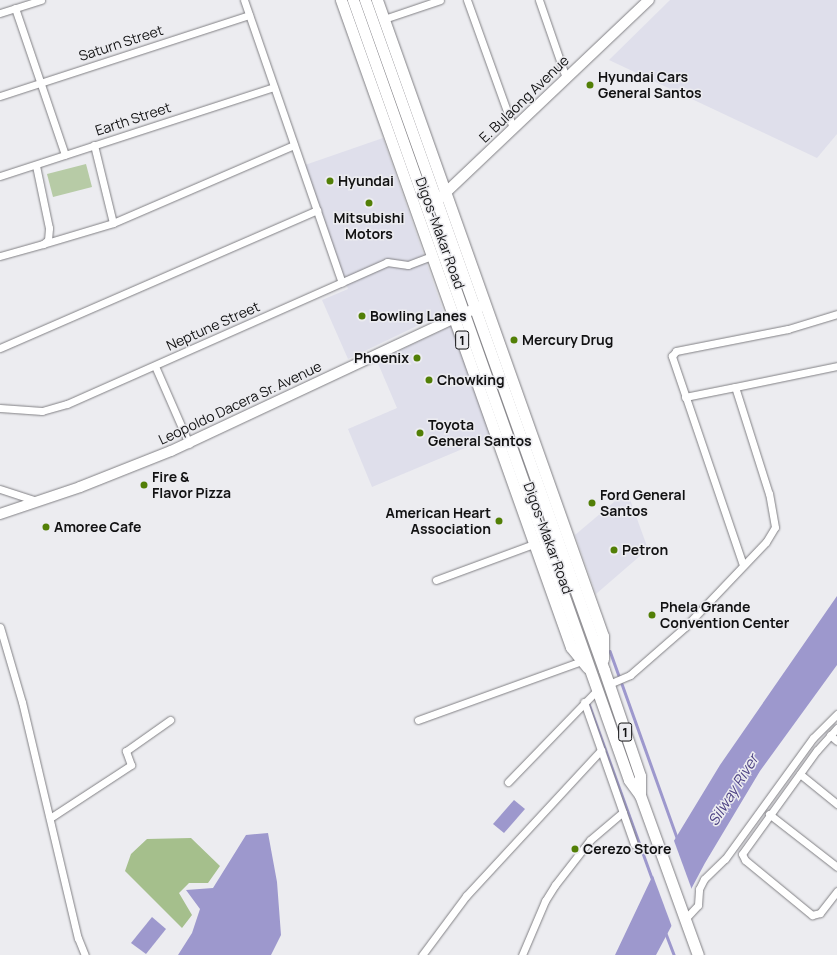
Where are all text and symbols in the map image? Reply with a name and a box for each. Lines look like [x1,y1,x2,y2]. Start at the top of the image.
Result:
street label: Saturn Street [77,21,165,65]
street label: E. Bulaong Avenue [476,52,572,146]
place label: Hyundai Cars General Santos [598,69,701,102]
marker: Hyundai Cars General Santos [585,80,595,90]
street label: Earth Street [93,99,173,139]
place label: Hyundai [338,173,394,189]
street label: Digos-Makar Road [412,175,468,291]
marker: Hyundai [325,176,335,186]
marker: Mitsubishi Motors [364,198,374,208]
place label: Mitsubishi Motors [333,210,405,242]
street label: Neptune Street [164,298,262,354]
place label: Bowling Lanes [370,308,467,324]
marker: Bowling Lanes [357,311,367,321]
road number: 1 [455,329,469,351]
place label: Mercury Drug [522,332,613,348]
marker: Mercury Drug [509,335,519,345]
place label: Phoenix [354,350,409,366]
marker: Phoenix [412,353,422,363]
street label: Leopoldo Dacera Sr. Avenue [156,358,324,448]
place label: Chowking [437,372,505,388]
marker: Chowking [424,375,434,385]
place label: Toyota General Santos [428,417,531,450]
marker: Toyota General Santos [415,428,425,438]
place label: Fire & Flavor Pizza [152,469,231,502]
marker: Fire & Flavor Pizza [139,480,149,490]
street label: Digos-Makar Road [520,480,576,596]
place label: Ford General Santos [600,487,686,520]
marker: Ford General Santos [587,498,597,508]
place label: American Heart Association [386,505,491,538]
marker: American Heart Association [494,516,504,526]
place label: Amoree Cafe [54,519,141,535]
marker: Amoree Cafe [41,522,51,532]
place label: Petron [622,542,668,558]
marker: Petron [609,545,619,555]
place label: Phela Grande Convention Center [660,599,789,632]
marker: Phela Grande Convention Center [647,610,657,620]
road number: 1 [618,721,632,743]
water label: Silway River [704,751,762,829]
place label: Cerezo Store [583,841,671,857]
marker: Cerezo Store [570,844,580,854]

